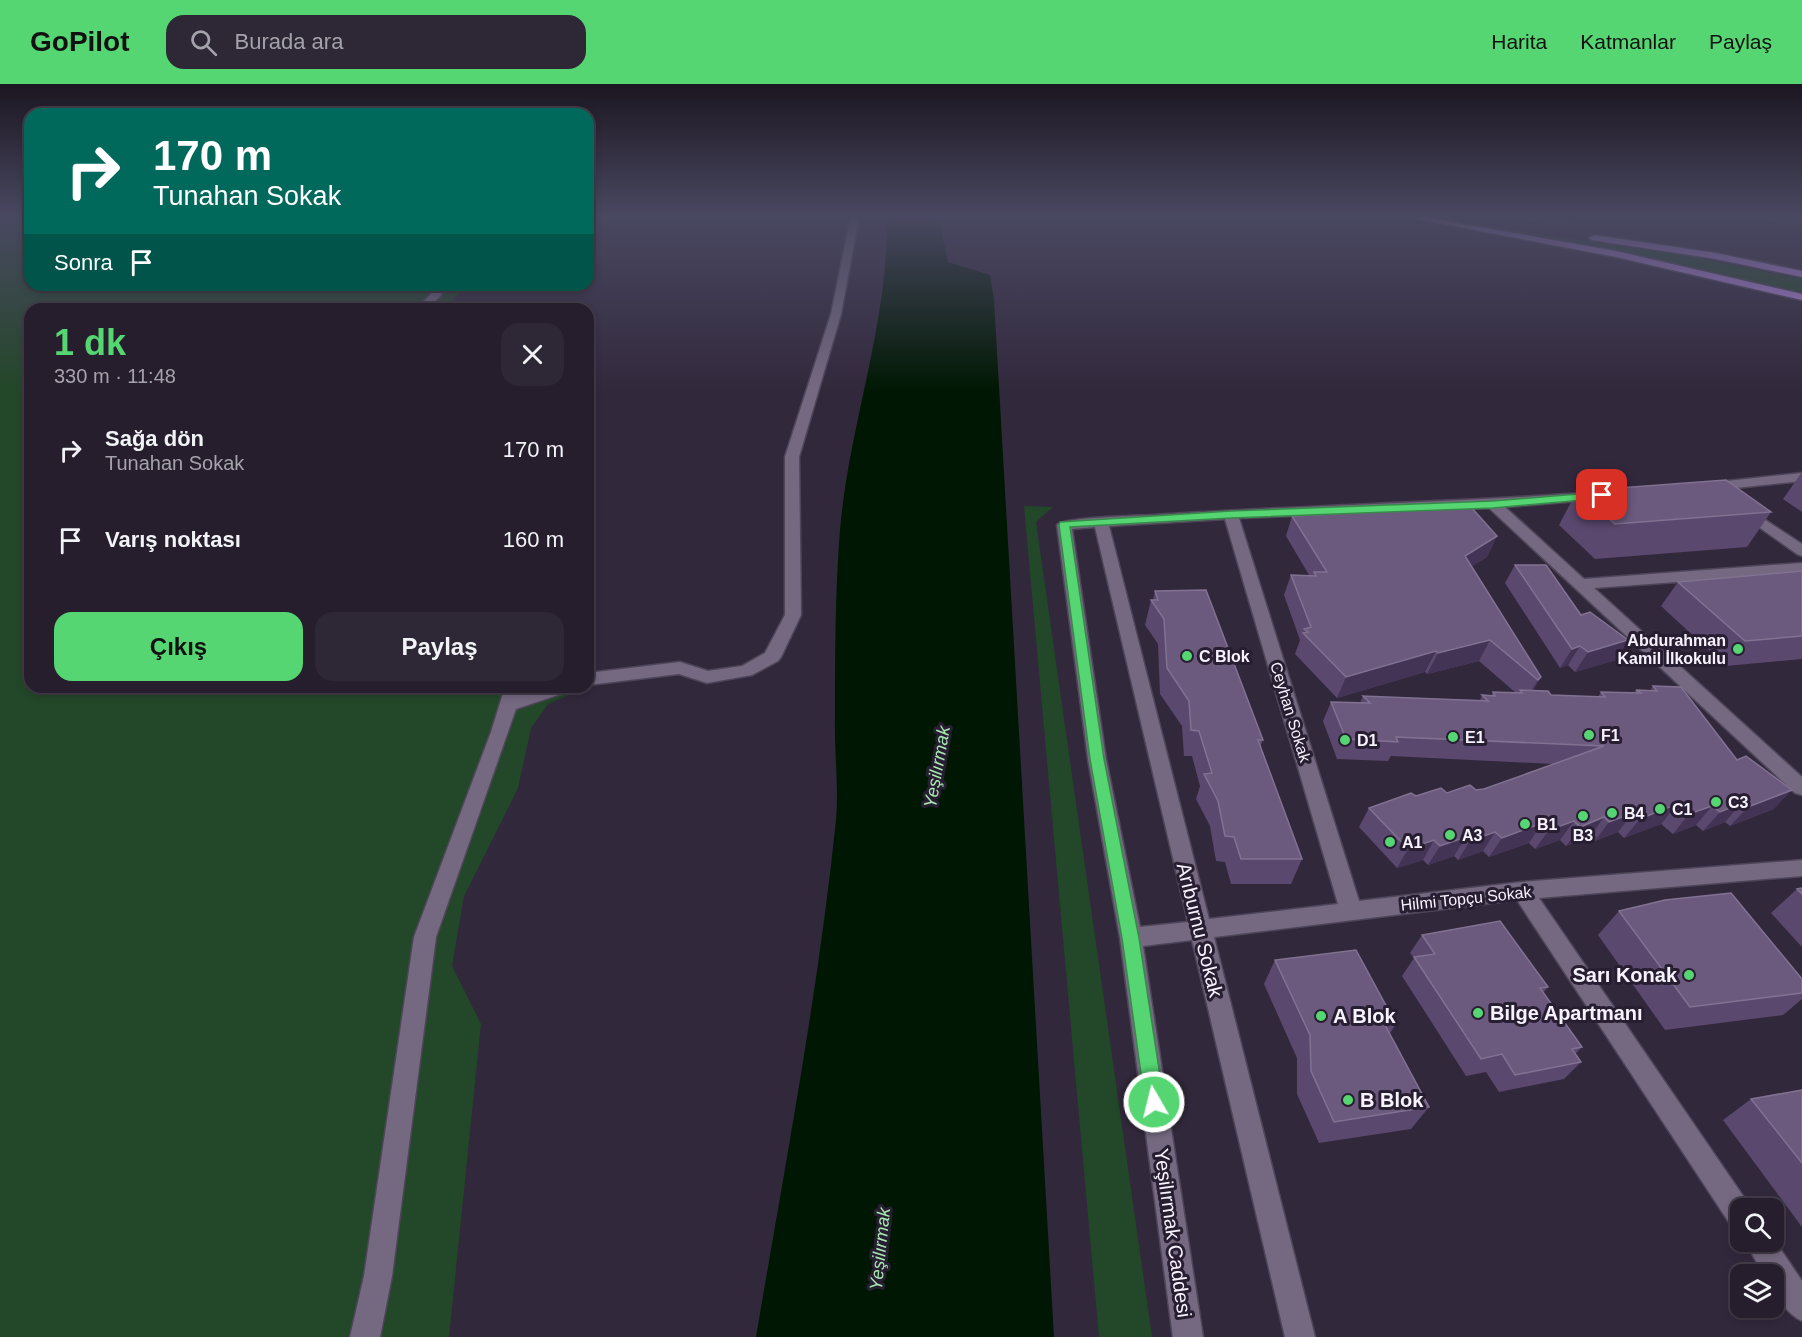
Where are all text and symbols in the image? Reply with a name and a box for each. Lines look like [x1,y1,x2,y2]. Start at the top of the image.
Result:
search box [166,15,586,69]
text: GoPilot [30,26,130,57]
icon: search [187,26,220,59]
text: Burada ara [235,29,343,54]
text: Harita [1491,30,1547,53]
text: Katmanlar [1580,30,1676,53]
text: Paylaş [1709,30,1772,53]
icon: right [54,132,132,210]
text: 170 m [153,132,272,179]
text: Tunahan Sokak [153,181,341,211]
icon: arrive [125,246,158,279]
text: Sonra [54,250,113,275]
text: 1 dk [54,322,126,363]
button: close [501,323,564,386]
text: 330 m · 11:48 [54,365,176,387]
text: Sağa dön [105,426,204,451]
icon: right [54,434,87,467]
text: 170 m [503,437,564,462]
text: Tunahan Sokak [105,452,244,474]
pin [1576,469,1627,520]
icon: arrive [1585,478,1618,511]
icon: arrive [54,524,87,557]
text: Varış noktası [105,527,241,552]
text: 160 m [503,527,564,552]
button: Çıkış [54,612,303,681]
button: Paylaş [315,612,564,681]
place label: Abdurahman Kamil İlkokulu [1618,632,1726,667]
marker: Abdurahman Kamil İlkokulu [1731,642,1745,656]
place label: C Blok [1199,648,1250,665]
marker: C Blok [1180,649,1194,663]
street label: Ceyhan Sokak [1267,660,1314,765]
water label: Yeşilırmak [920,723,954,810]
place label: F1 [1601,727,1620,744]
marker: F1 [1582,728,1596,742]
place label: E1 [1465,729,1485,746]
marker: E1 [1446,730,1460,744]
place label: D1 [1357,732,1378,749]
marker: D1 [1338,733,1352,747]
place label: C3 [1728,794,1749,811]
marker: C3 [1709,795,1723,809]
place label: C1 [1672,801,1693,818]
marker: C1 [1653,802,1667,816]
place label: B4 [1624,805,1645,822]
marker: B4 [1605,806,1619,820]
marker: B3 [1576,809,1590,823]
place label: B1 [1537,816,1558,833]
marker: B1 [1518,817,1532,831]
place label: A3 [1462,827,1483,844]
place label: B3 [1573,827,1593,844]
marker: A3 [1443,828,1457,842]
place label: A1 [1402,834,1423,851]
marker: A1 [1383,835,1397,849]
street label: Arıburnu Sokak [1173,860,1228,1001]
street label: Hilmi Topçu Sokak [1400,883,1533,914]
place label: Sarı Konak [1573,964,1678,986]
marker: Sarı Konak [1682,968,1696,982]
place label: Bilge Apartmanı [1490,1002,1643,1024]
place label: A Blok [1333,1005,1396,1027]
marker: Bilge Apartmanı [1471,1006,1485,1020]
marker: A Blok [1314,1009,1328,1023]
position arrow [1122,1070,1186,1134]
place label: B Blok [1360,1089,1424,1111]
marker: B Blok [1341,1093,1355,1107]
street label: Yeşilırmak Caddesi [1150,1147,1196,1319]
map controls [1730,1198,1784,1318]
button: search [1730,1198,1784,1252]
water label: Yeşilırmak [866,1206,894,1291]
button: layers [1730,1264,1784,1318]

